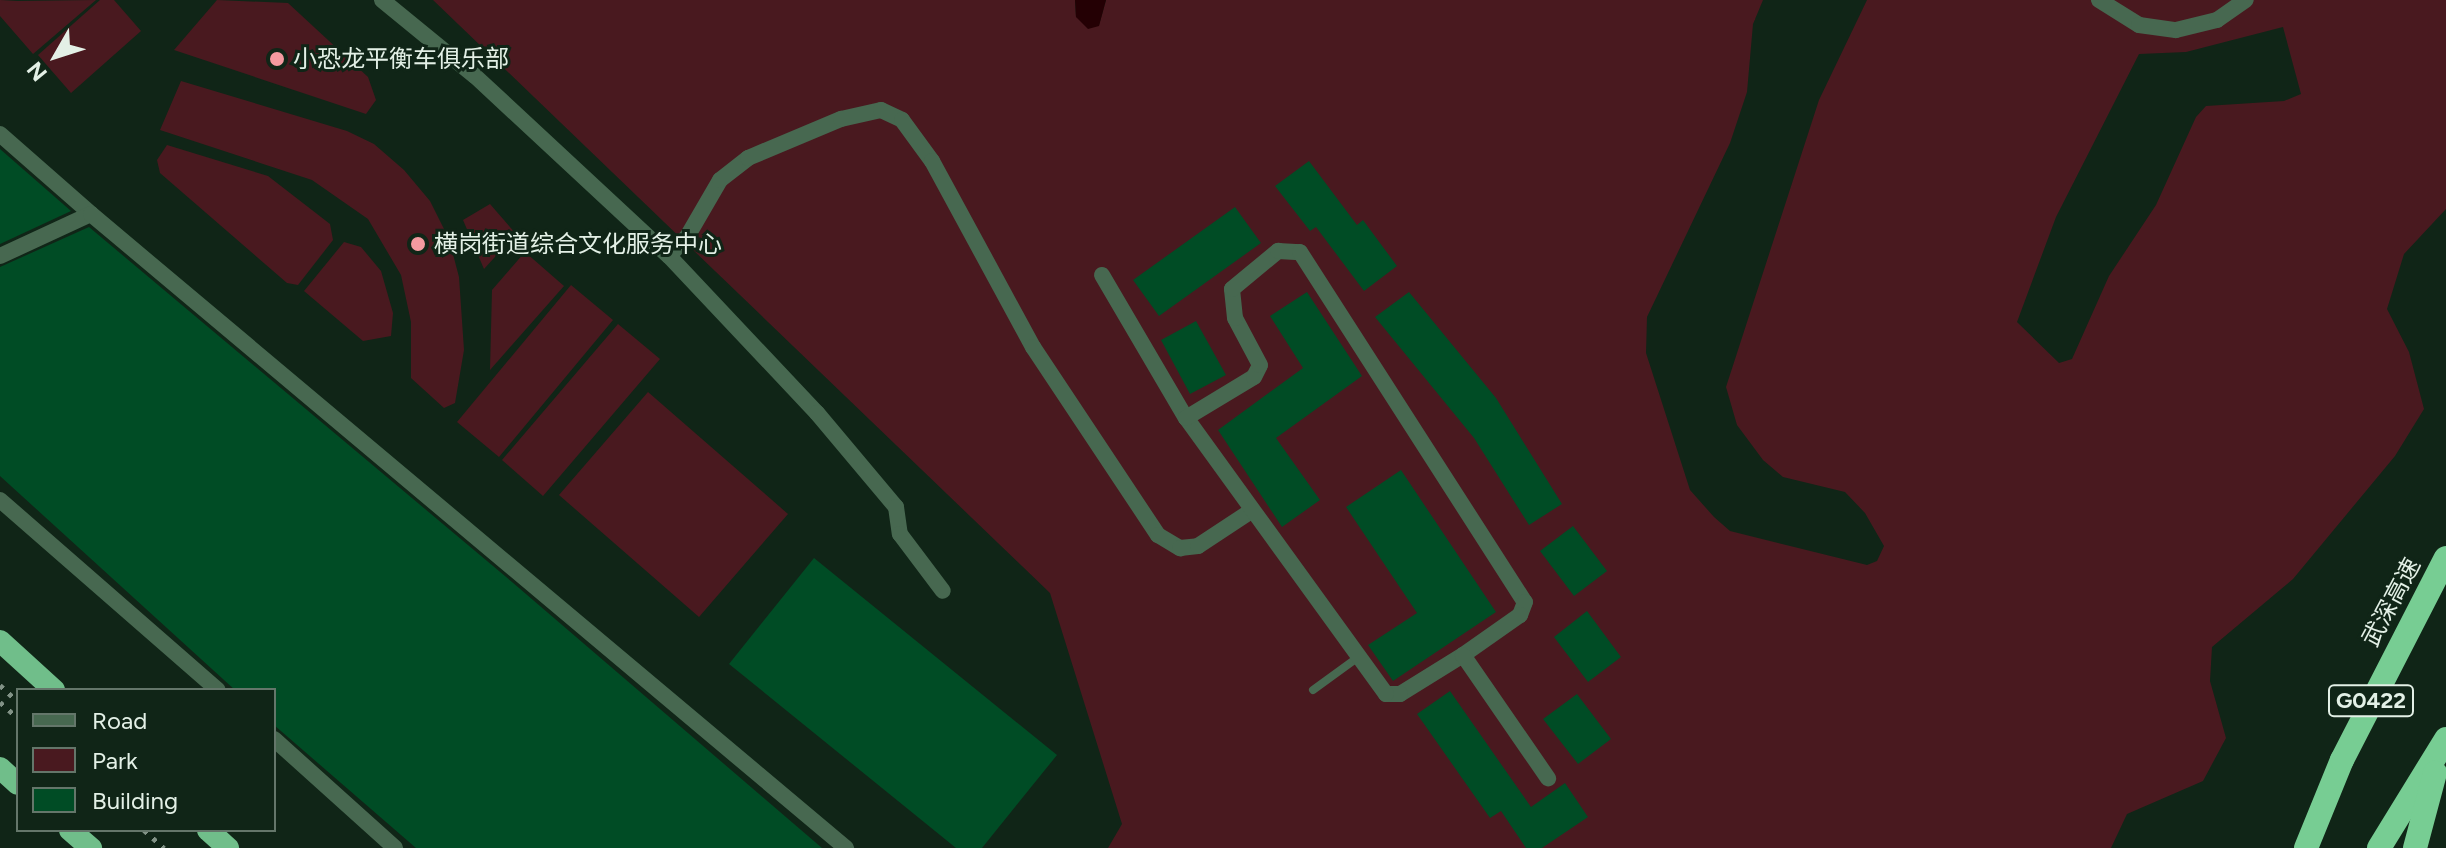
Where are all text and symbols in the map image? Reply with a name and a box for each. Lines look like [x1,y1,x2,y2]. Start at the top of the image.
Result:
north arrow [16,16,96,96]
place label: 小恐龙平衡车俱乐部 [293,45,509,73]
marker: 小恐龙平衡车俱乐部 [268,50,286,68]
text: N [21,56,53,87]
place label: 横岗街道综合文化服务中心 [434,230,722,258]
marker: 横岗街道综合文化服务中心 [409,235,427,253]
street label: 武深高速 [2356,553,2426,651]
road number: G0422 [2327,683,2415,719]
legend [16,688,276,832]
text: Road [92,706,147,735]
text: Park [92,746,138,775]
text: Building [92,786,178,815]

